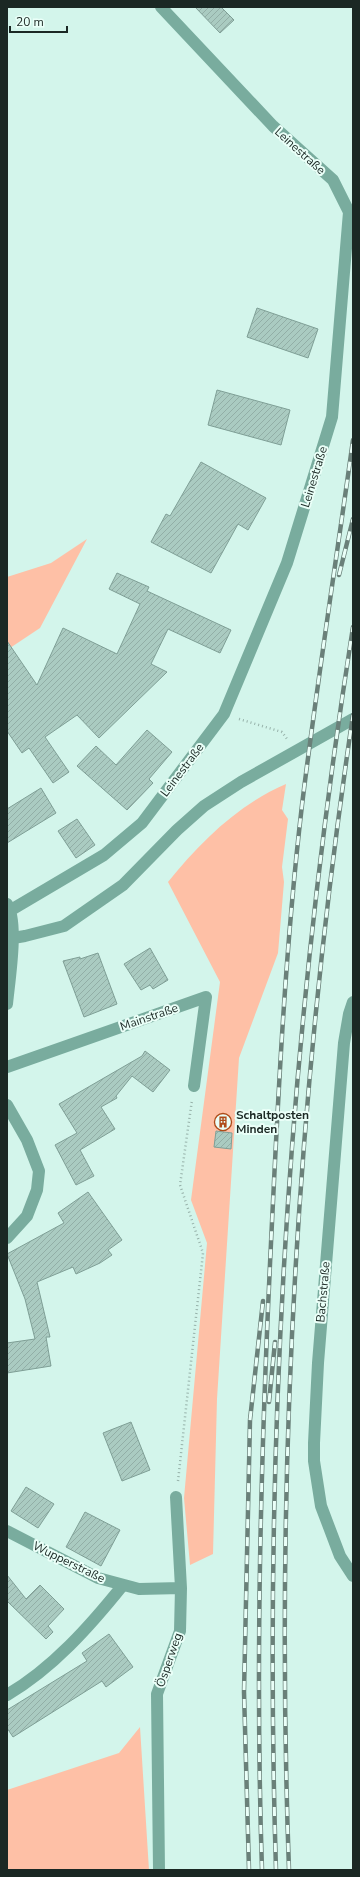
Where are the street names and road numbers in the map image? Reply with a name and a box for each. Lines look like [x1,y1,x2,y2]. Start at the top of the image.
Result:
street label: Leinestraße [271,124,329,178]
street label: Leinestraße [297,444,331,510]
street label: Leinestraße [157,740,207,800]
street label: Mainstraße [118,1000,180,1034]
street label: Bachstraße [312,1261,334,1323]
street label: Wupperstraße [30,1538,108,1586]
street label: Ösperweg [152,1631,186,1689]

